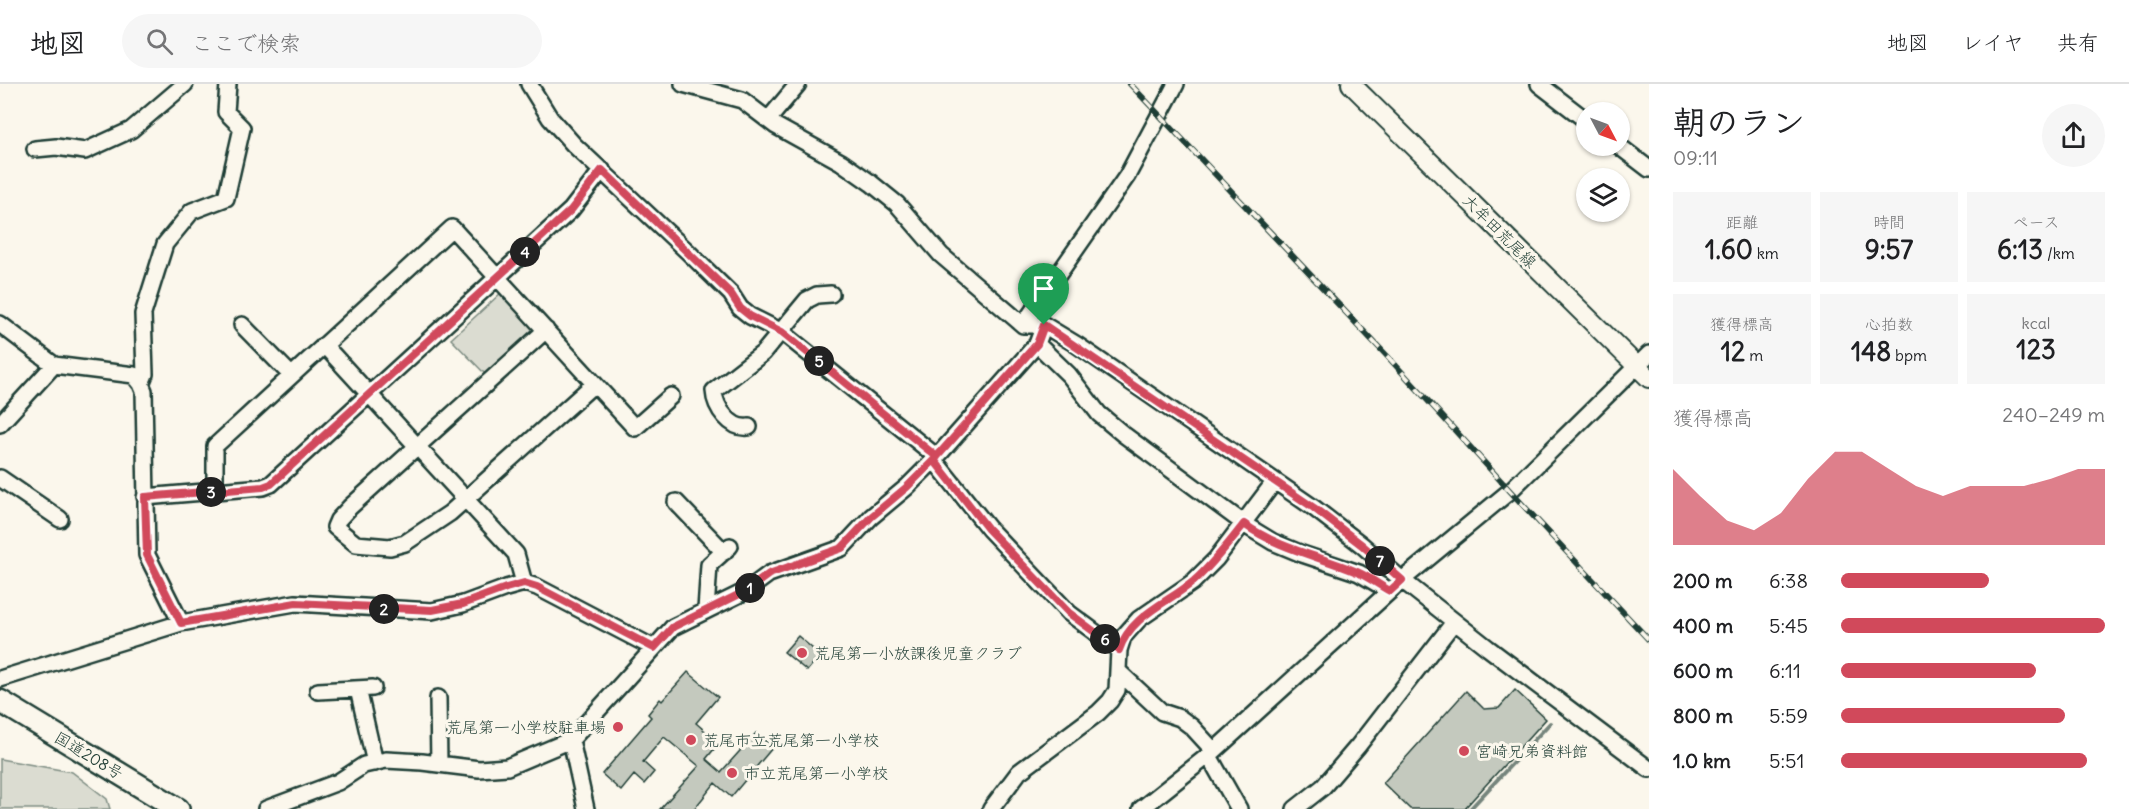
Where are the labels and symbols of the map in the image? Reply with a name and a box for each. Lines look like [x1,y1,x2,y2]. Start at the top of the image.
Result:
north arrow [1576,102,1630,156]
street label: 大牟田荒尾線 [1459,190,1541,272]
pin: 4 [510,237,540,267]
pin [1018,263,1069,325]
pin: 5 [804,346,834,376]
pin: 3 [196,477,226,507]
pin: 7 [1365,546,1395,576]
pin: 1 [735,573,765,603]
pin: 2 [369,594,399,624]
pin: 6 [1090,624,1120,654]
place label: 荒尾第一小放課後児童クラブ [814,643,1022,663]
marker: 荒尾第一小放課後児童クラブ [795,646,809,660]
place label: 荒尾第一小学校駐車場 [446,717,606,737]
marker: 荒尾第一小学校駐車場 [611,720,625,734]
street label: 国道208号 [51,727,127,783]
place label: 荒尾市立荒尾第一小学校 [703,730,879,750]
marker: 荒尾市立荒尾第一小学校 [684,733,698,747]
place label: 宮崎兄弟資料館 [1476,741,1588,761]
marker: 宮崎兄弟資料館 [1457,744,1471,758]
place label: 市立荒尾第一小学校 [744,763,888,783]
marker: 市立荒尾第一小学校 [725,766,739,780]

